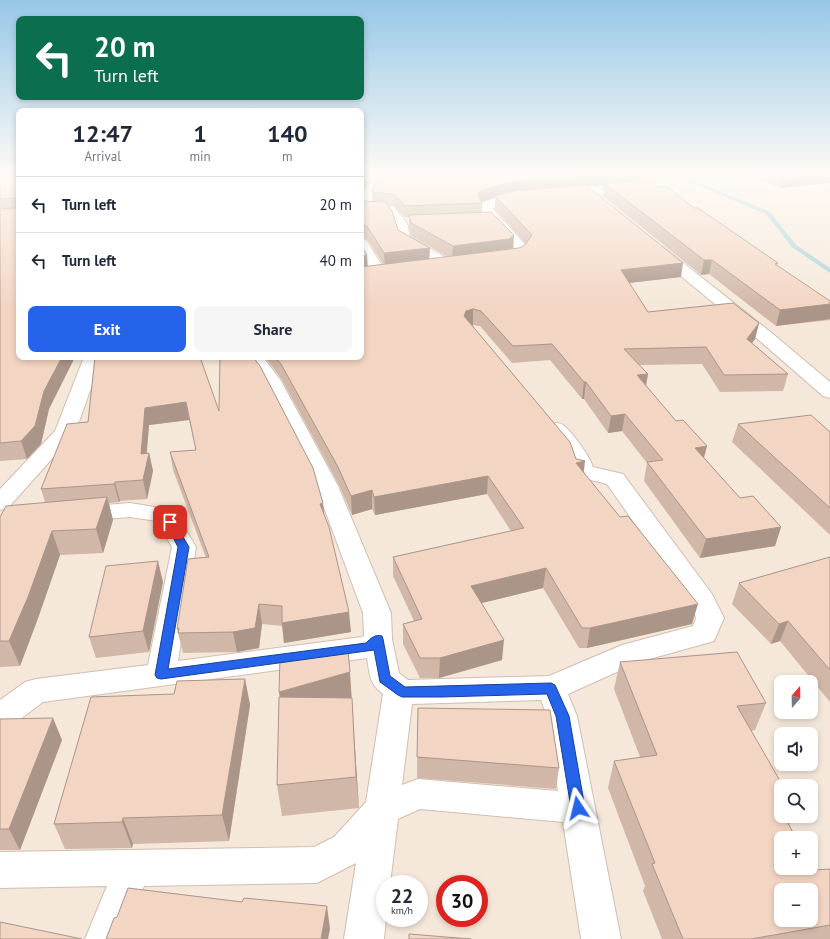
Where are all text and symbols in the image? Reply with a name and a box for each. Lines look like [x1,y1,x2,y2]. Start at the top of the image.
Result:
text: 20 m [94,28,155,65]
icon: left [28,32,80,84]
text: Turn left [94,64,159,87]
text: 12:47 [72,118,133,149]
text: 1 [193,118,207,149]
text: 140 [267,118,308,149]
text: Arrival [85,148,121,165]
text: min [189,148,211,165]
text: m [282,148,293,165]
icon: left [28,194,50,216]
text: Turn left [62,195,116,214]
text: 20 m [319,195,352,214]
icon: left [28,250,50,272]
text: Turn left [62,251,116,270]
text: 40 m [319,251,352,270]
button: Exit [28,306,186,352]
button: Share [194,306,352,352]
pin [153,505,187,539]
icon: arrive [159,511,181,533]
north arrow [774,675,818,719]
map controls [774,675,818,927]
button: sound [774,727,818,771]
button: search [774,779,818,823]
position arrow [557,787,599,829]
button: + [774,831,818,875]
speed limit sign: 30 [436,875,488,927]
text: 22 [391,883,413,909]
button: − [774,883,818,927]
text: km/h [391,904,413,917]

